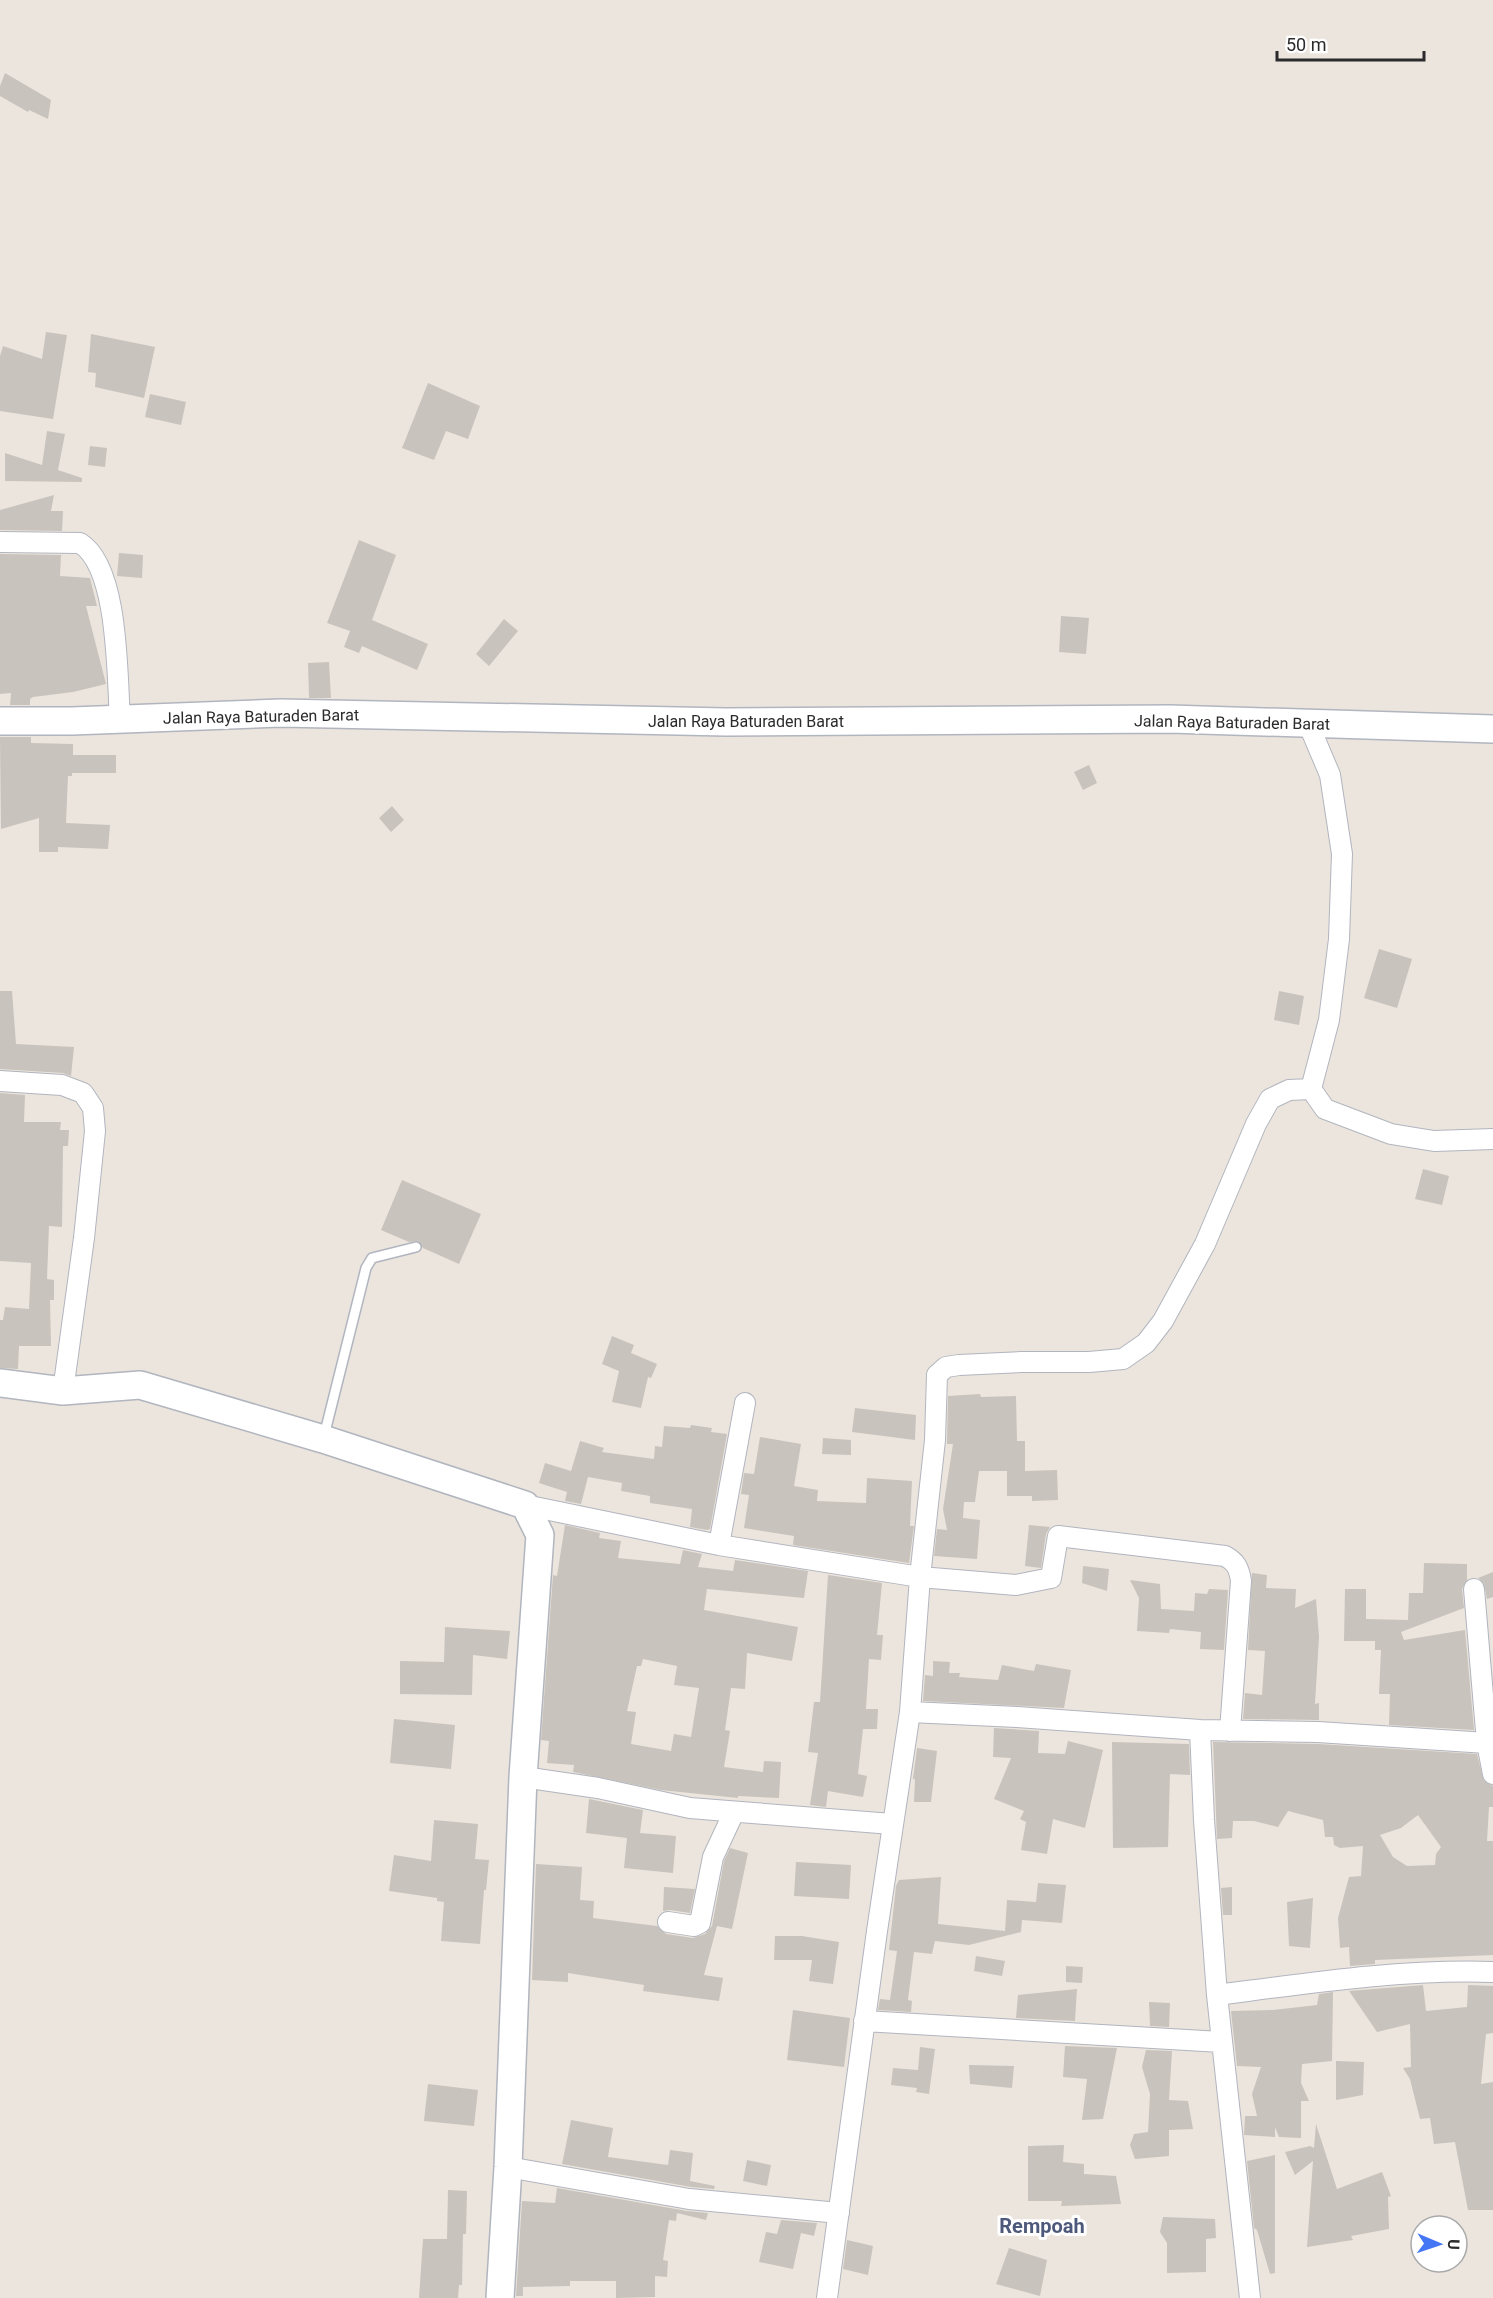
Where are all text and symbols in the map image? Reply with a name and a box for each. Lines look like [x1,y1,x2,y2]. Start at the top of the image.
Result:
scale bar [1277,24,1424,62]
text: 50 m [1286,34,1326,55]
street label: Jalan Raya Baturaden Barat [163,705,359,728]
street label: Jalan Raya Baturaden Barat [1134,711,1330,734]
street label: Jalan Raya Baturaden Barat [648,712,844,731]
district label: Rempoah [999,2214,1085,2238]
north arrow [1409,2214,1469,2274]
text: U [1444,2239,1463,2250]

